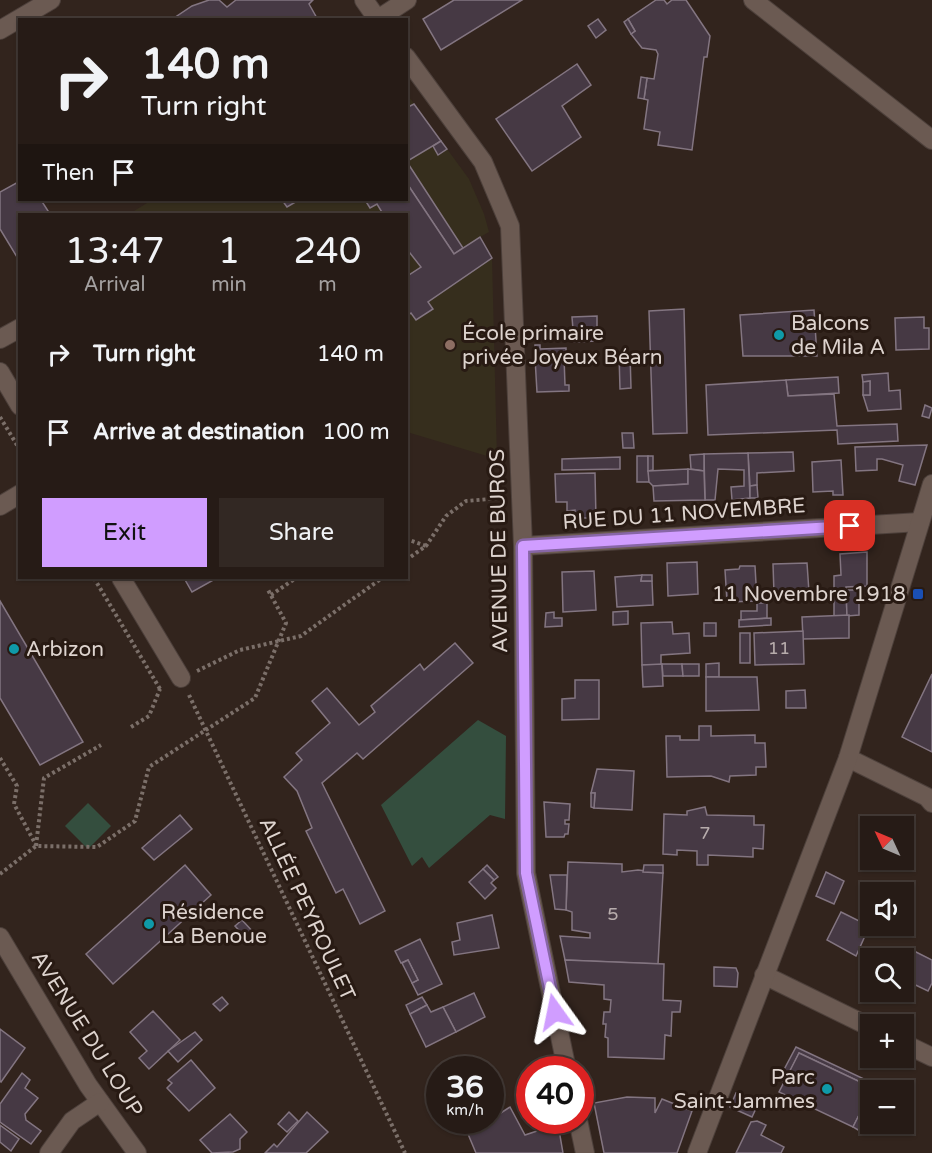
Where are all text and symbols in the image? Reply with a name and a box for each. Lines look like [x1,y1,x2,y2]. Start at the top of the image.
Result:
text: 140 m [141,39,270,90]
icon: right [42,42,120,120]
text: Turn right [141,90,267,123]
icon: arrive [107,156,140,189]
text: Then [42,160,95,186]
text: 13:47 [65,230,165,273]
text: 1 [218,230,240,273]
text: 240 [293,230,361,273]
text: Arrival [84,273,146,297]
text: min [211,273,247,297]
text: m [318,273,337,297]
place label: Balcons de Mila A [791,311,885,360]
place label: École primaire privée Joyeux Béarn [462,321,662,370]
marker: Balcons de Mila A [772,328,786,342]
icon: right [42,338,75,371]
marker: École primaire privée Joyeux Béarn [443,338,457,352]
text: Turn right [93,341,195,367]
text: 140 m [317,341,384,367]
icon: arrive [42,416,75,449]
text: Arrive at destination [93,419,304,445]
text: 100 m [322,419,390,445]
street label: AVENUE DE BUROS [485,449,513,653]
street label: RUE DU 11 NOVEMBRE [562,493,806,535]
button: Exit [42,498,207,567]
button: Share [219,498,384,567]
pin [824,500,875,551]
icon: arrive [833,509,866,542]
place label: 11 Novembre 1918 [712,582,906,607]
marker: 11 Novembre 1918 [911,587,925,601]
place label: Arbizon [26,637,104,662]
house number: 11 [768,637,790,659]
marker: Arbizon [7,642,21,656]
street label: ALLÉE PEYROULET [254,813,361,1005]
north arrow [860,816,914,870]
map controls [860,816,914,1134]
house number: 7 [699,822,711,844]
button: sound [860,882,914,936]
place label: Résidence La Benoue [161,900,267,949]
house number: 5 [607,903,619,925]
marker: Résidence La Benoue [142,917,156,931]
street label: AVENUE DU LOUP [26,947,148,1121]
button: search [860,948,914,1002]
position arrow [523,980,587,1044]
button: + [860,1014,914,1068]
speed limit sign: 40 [516,1056,594,1134]
place label: Parc Saint-Jammes [674,1065,815,1114]
text: 36 [446,1069,484,1106]
button: − [860,1080,914,1134]
marker: Parc Saint-Jammes [820,1082,834,1096]
text: km/h [446,1101,484,1119]

